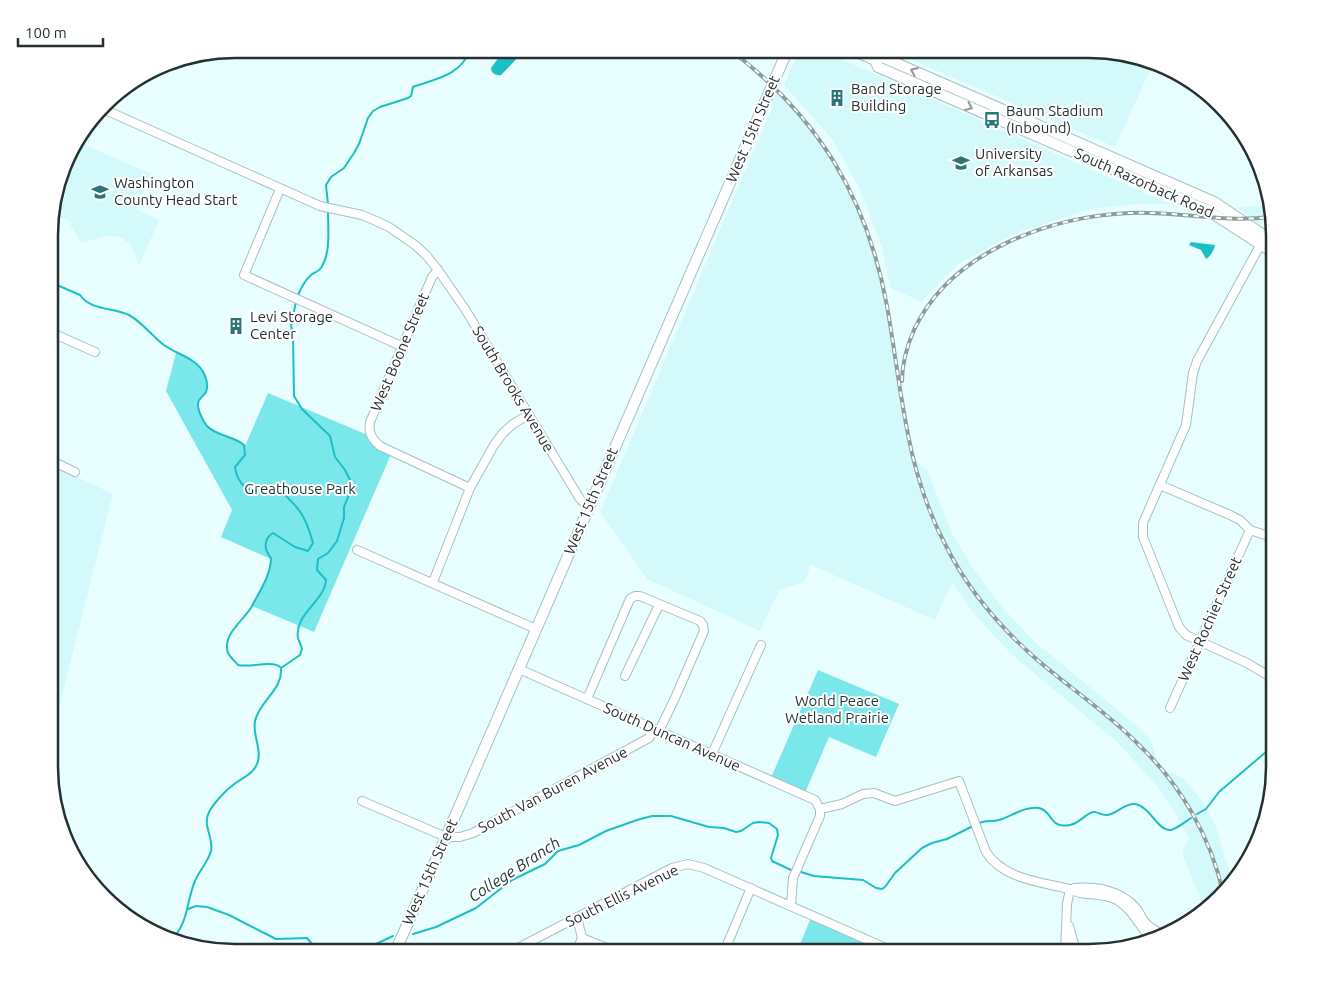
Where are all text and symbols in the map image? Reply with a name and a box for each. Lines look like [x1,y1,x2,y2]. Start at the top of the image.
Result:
scale bar [18,15,102,47]
text: 100 m [25,24,67,41]
one-way arrow [910,67,919,78]
street label: West 15th Street [722,73,783,185]
place label: Band Storage Building [851,80,942,114]
building icon: Band Storage Building [827,88,847,108]
one-way arrow [964,100,973,111]
place label: Baum Stadium (Inbound) [1006,102,1104,136]
bus stop icon: Baum Stadium (Inbound) [982,110,1002,130]
street label: South Razorback Road [1072,144,1216,221]
place label: University of Arkansas [975,145,1053,179]
school or university icon: University of Arkansas [951,153,971,173]
place label: Washington County Head Start [114,174,237,208]
school or university icon: Washington County Head Start [90,182,110,202]
street label: West Boone Street [367,290,432,414]
place label: Levi Storage Center [250,308,333,342]
building icon: Levi Storage Center [226,316,246,336]
street label: South Brooks Avenue [469,323,558,455]
street label: West 15th Street [560,445,621,557]
park label: Greathouse Park [244,480,356,497]
street label: West Rochier Street [1174,554,1245,684]
park label: World Peace Wetland Prairie [785,692,889,726]
street label: South Duncan Avenue [601,699,743,774]
street label: South Van Buren Avenue [475,743,630,836]
street label: West 15th Street [398,816,461,928]
water label: College Branch [465,833,563,905]
street label: South Ellis Avenue [563,861,681,930]

